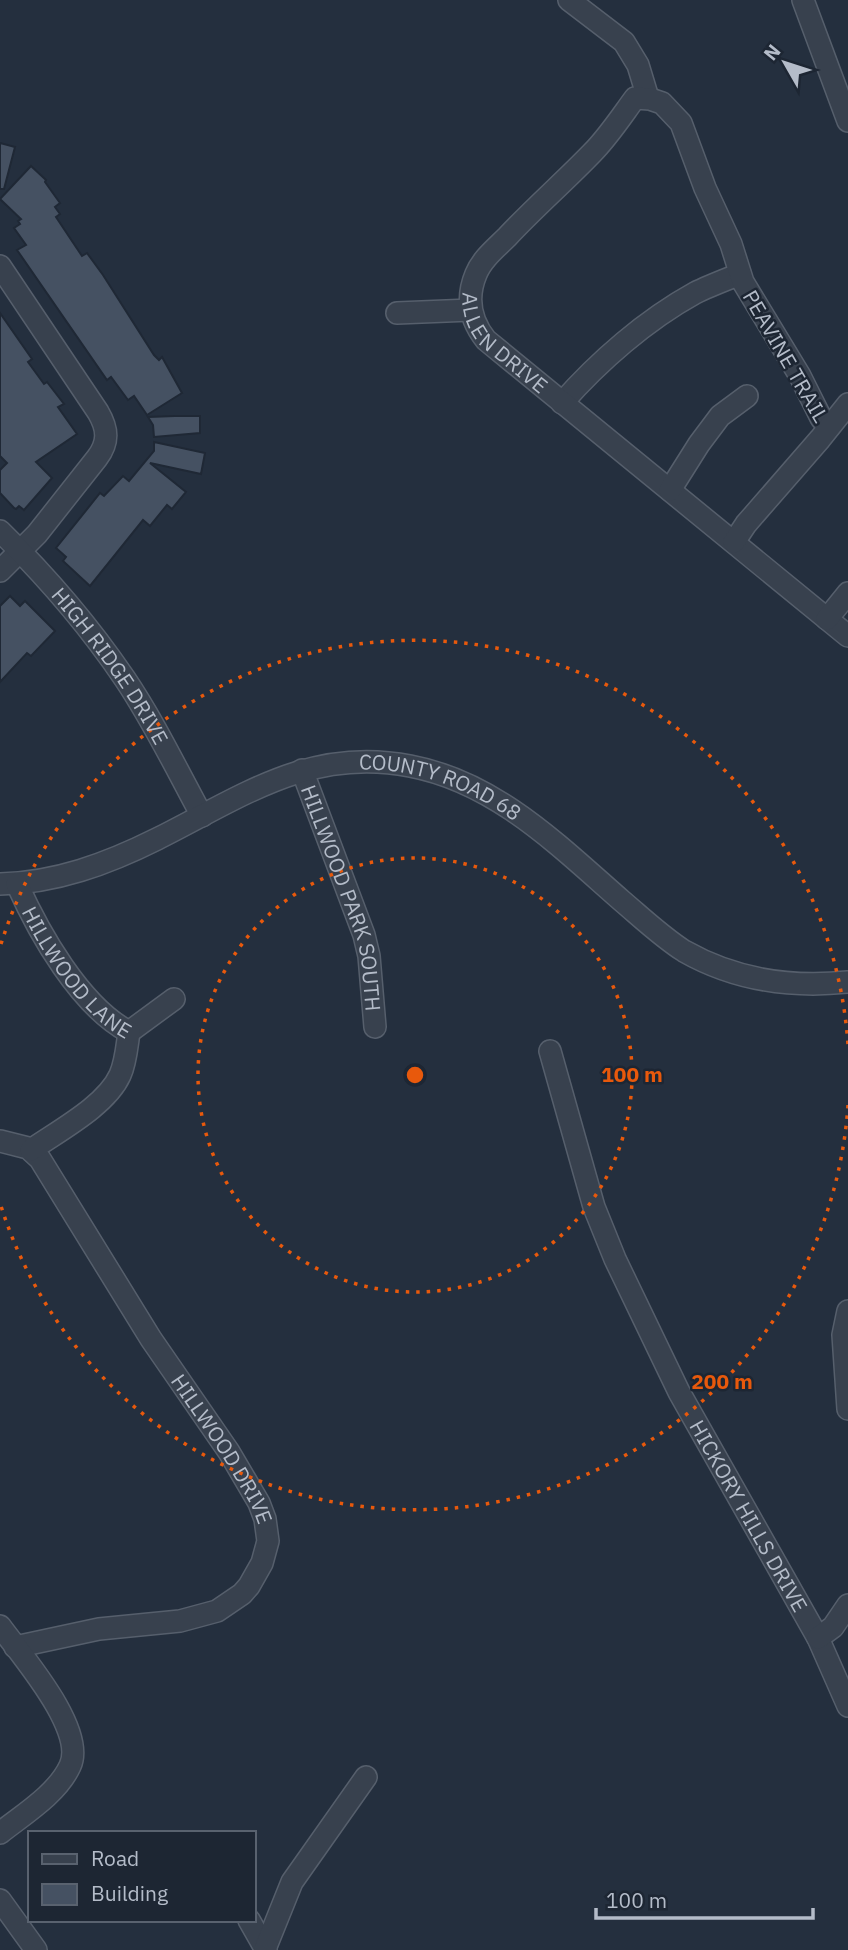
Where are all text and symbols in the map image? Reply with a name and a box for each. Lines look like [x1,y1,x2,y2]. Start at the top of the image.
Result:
north arrow [750,28,820,98]
text: N [758,39,785,65]
street label: PEAVINE TRAIL [737,285,835,427]
street label: ALLEN DRIVE [456,292,554,399]
street label: HIGH RIDGE DRIVE [46,581,175,749]
street label: COUNTY ROAD 68 [359,747,527,827]
street label: HILLWOOD PARK SOUTH [295,781,388,1012]
street label: HILLWOOD LANE [16,901,137,1045]
text: 100 m [601,1060,663,1088]
centre of rings [403,1063,427,1087]
text: 200 m [691,1367,753,1395]
street label: HILLWOOD DRIVE [165,1368,280,1528]
street label: HICKORY HILLS DRIVE [684,1415,814,1617]
legend [28,1831,256,1922]
text: Road [91,1844,139,1872]
scale bar [596,1876,813,1920]
text: Building [91,1879,168,1907]
text: 100 m [606,1886,667,1914]

